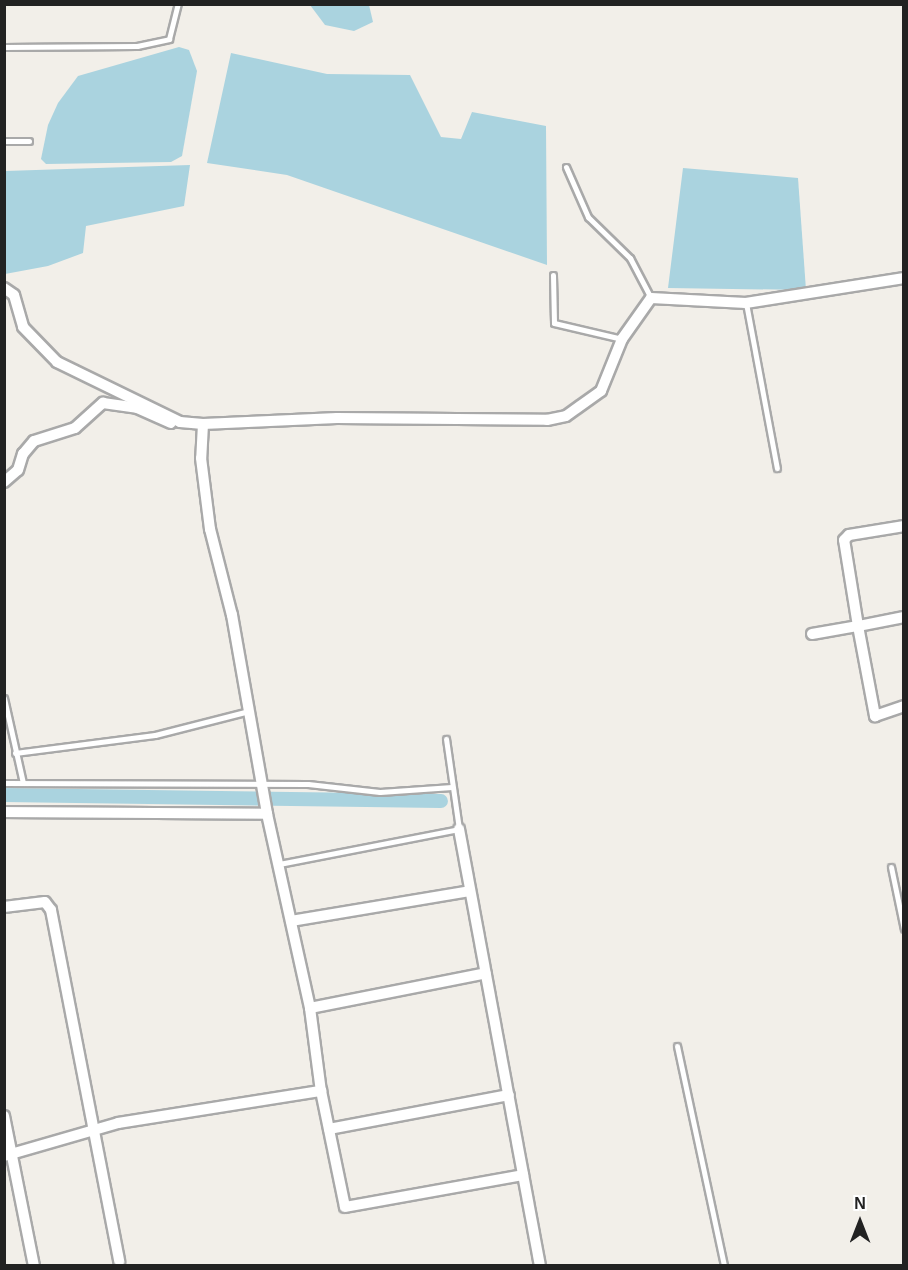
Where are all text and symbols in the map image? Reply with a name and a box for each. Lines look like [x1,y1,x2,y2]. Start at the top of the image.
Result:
north arrow [830,1192,890,1252]
text: N [854,1195,866,1212]

